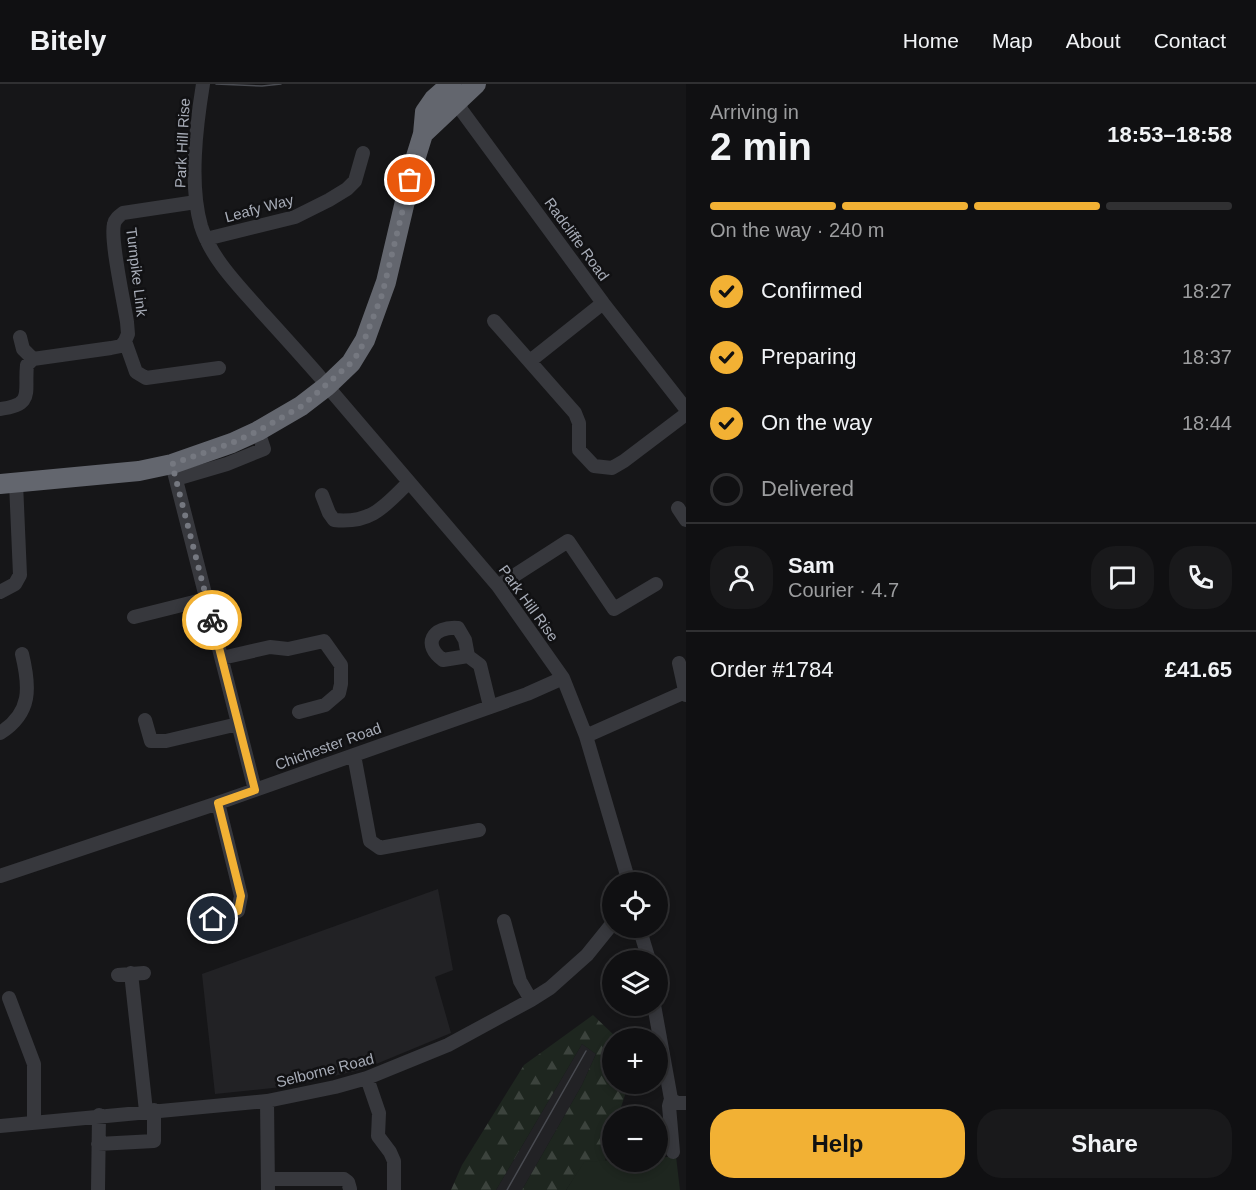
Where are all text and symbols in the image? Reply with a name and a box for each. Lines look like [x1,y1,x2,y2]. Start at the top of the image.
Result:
text: Bitely [30,25,106,56]
text: Home [903,29,959,52]
text: Map [992,29,1033,52]
text: About [1066,29,1121,52]
text: Contact [1154,29,1226,52]
street label: Park Hill Rise [171,98,193,188]
text: Arriving in [710,101,799,123]
text: 18:53–18:58 [1107,122,1232,147]
text: 2 min [710,125,812,168]
pin [384,154,435,205]
icon: bag [393,163,426,196]
street label: Leafy Way [223,191,296,225]
street label: Radcliffe Road [541,194,613,284]
text: On the way · 240 m [710,219,885,241]
street label: Turnpike Link [123,227,151,318]
icon: check [710,275,743,308]
text: Confirmed [761,278,862,303]
text: 18:27 [1182,280,1232,302]
icon: check [710,341,743,374]
text: Preparing [761,344,856,369]
text: 18:37 [1182,346,1232,368]
icon: check [710,407,743,440]
text: On the way [761,410,872,435]
text: 18:44 [1182,412,1232,434]
text: Delivered [761,476,854,501]
button: person [710,546,773,609]
button: chat [1091,546,1154,609]
button: phone [1169,546,1232,609]
text: Sam [788,553,834,578]
street label: Park Hill Rise [496,562,562,644]
text: Courier · 4.7 [788,579,899,601]
courier [182,590,242,650]
icon: bike [196,604,229,637]
text: Order #1784 [710,657,834,682]
text: £41.65 [1165,657,1232,682]
street label: Chichester Road [273,719,383,773]
map controls [602,872,668,1172]
button: locate [602,872,668,938]
pin [187,893,238,944]
icon: home [196,902,229,935]
button: layers [602,950,668,1016]
button: + [602,1028,668,1094]
street label: Selborne Road [274,1050,376,1090]
button: − [602,1106,668,1172]
button: Help [710,1109,965,1178]
button: Share [977,1109,1232,1178]

